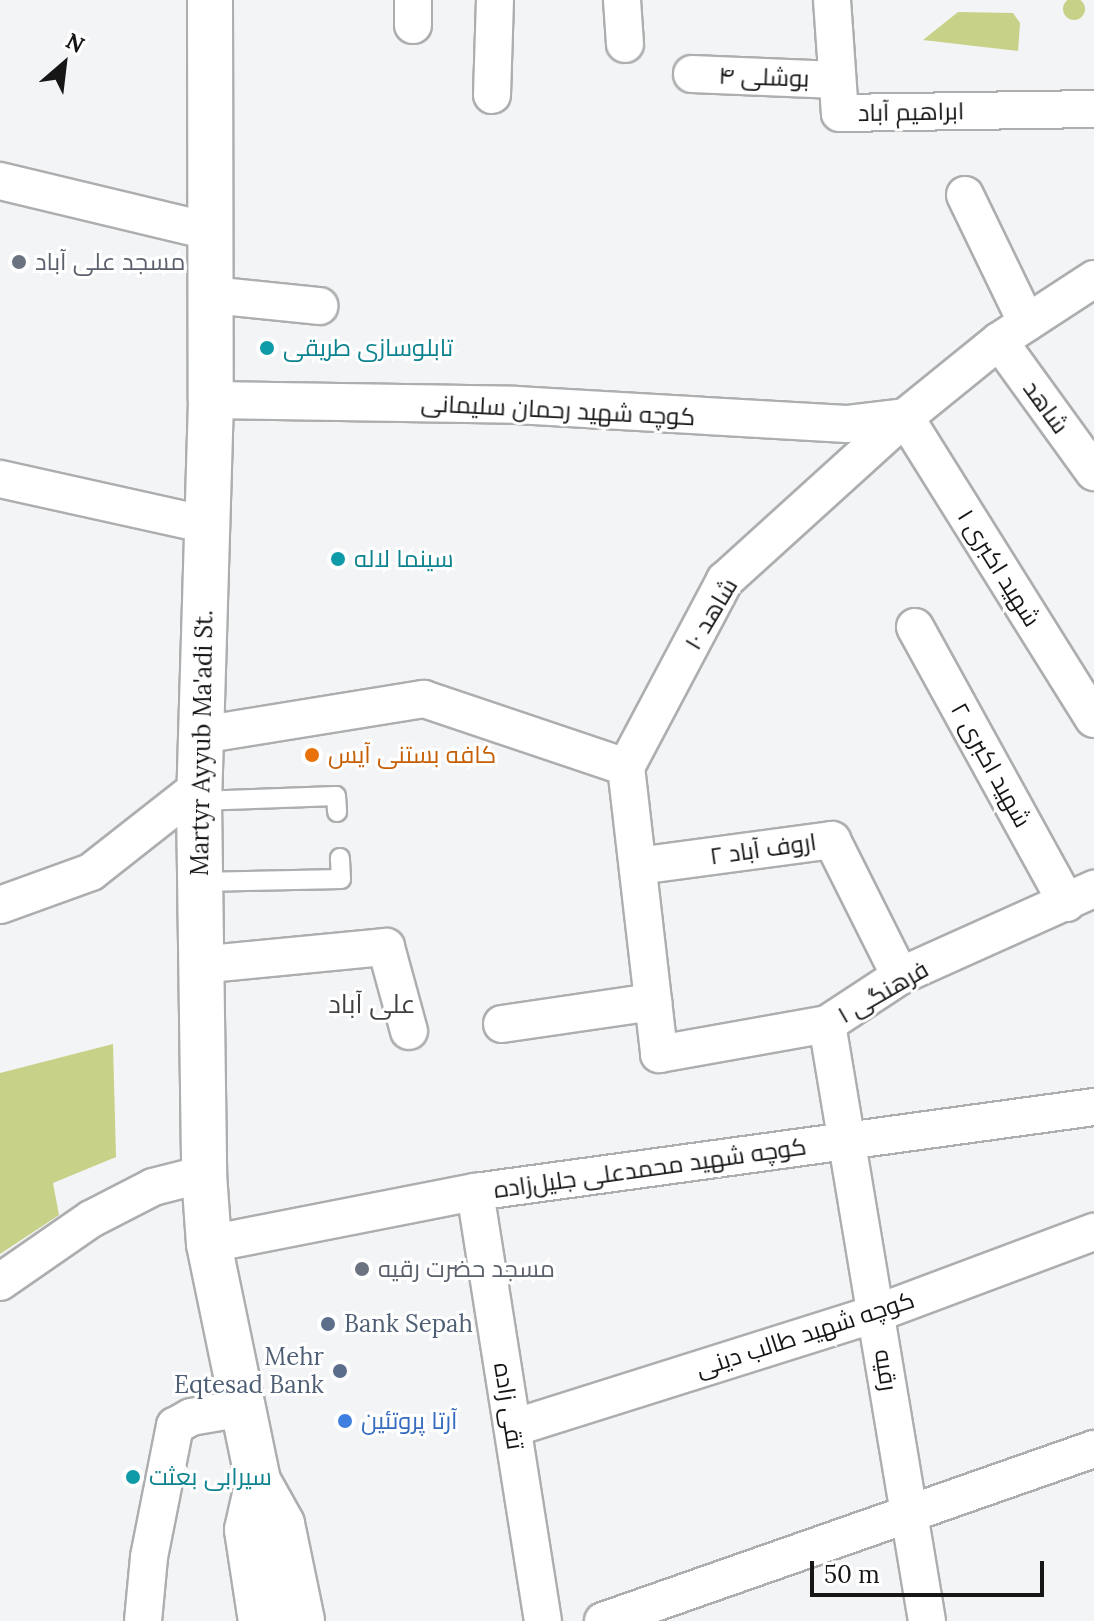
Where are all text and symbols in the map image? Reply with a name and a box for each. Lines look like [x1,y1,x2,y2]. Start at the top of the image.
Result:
north arrow [24,24,104,104]
text: N [61,26,89,59]
street label: بوشلی ۴ [718,61,810,93]
street label: ابراهیم آباد [858,97,964,127]
place label: مسجد علی آباد [35,248,185,276]
marker: مسجد علی آباد [10,253,28,271]
place label: تابلوسازی طریقی [283,334,453,362]
marker: تابلوسازی طریقی [258,339,276,357]
street label: شاهد [1017,375,1075,439]
street label: کوچه شهید رحمان سلیمانی [420,388,696,432]
street label: شهید اکبری ۱ [952,504,1046,632]
place label: سینما لاله [354,545,453,573]
marker: سینما لاله [329,550,347,568]
street label: شاهد ۱۰ [678,573,744,655]
street label: Martyr Ayyub Ma'adi St. [185,610,219,876]
street label: شهید اکبری ۲ [945,698,1037,832]
place label: کافه بستنی آیس [328,741,496,769]
marker: کافه بستنی آیس [303,746,321,764]
street label: اروف آباد ۲ [708,827,818,871]
street label: فرهنگی ۱ [833,955,933,1029]
district label: علی آباد [328,988,416,1020]
street label: کوچه شهید محمدعلی جلیل‌زاده [492,1132,808,1204]
place label: مسجد حضرت رقیه [378,1255,555,1283]
marker: مسجد حضرت رقیه [353,1260,371,1278]
street label: کوچه شهید طالب دینی [692,1285,918,1383]
place label: Bank Sepah [344,1310,473,1338]
marker: Bank Sepah [319,1315,337,1333]
place label: Mehr Eqtesad Bank [174,1343,324,1399]
street label: رقیه [869,1347,903,1393]
street label: تقی زاده [488,1360,530,1452]
marker: Mehr Eqtesad Bank [331,1362,349,1380]
place label: آرتا پروتئین [361,1407,458,1435]
marker: آرتا پروتئین [336,1412,354,1430]
place label: سیرابی بعثت [149,1463,272,1491]
marker: سیرابی بعثت [124,1468,142,1486]
scale bar [814,1545,1048,1595]
text: 50 m [824,1559,880,1590]

